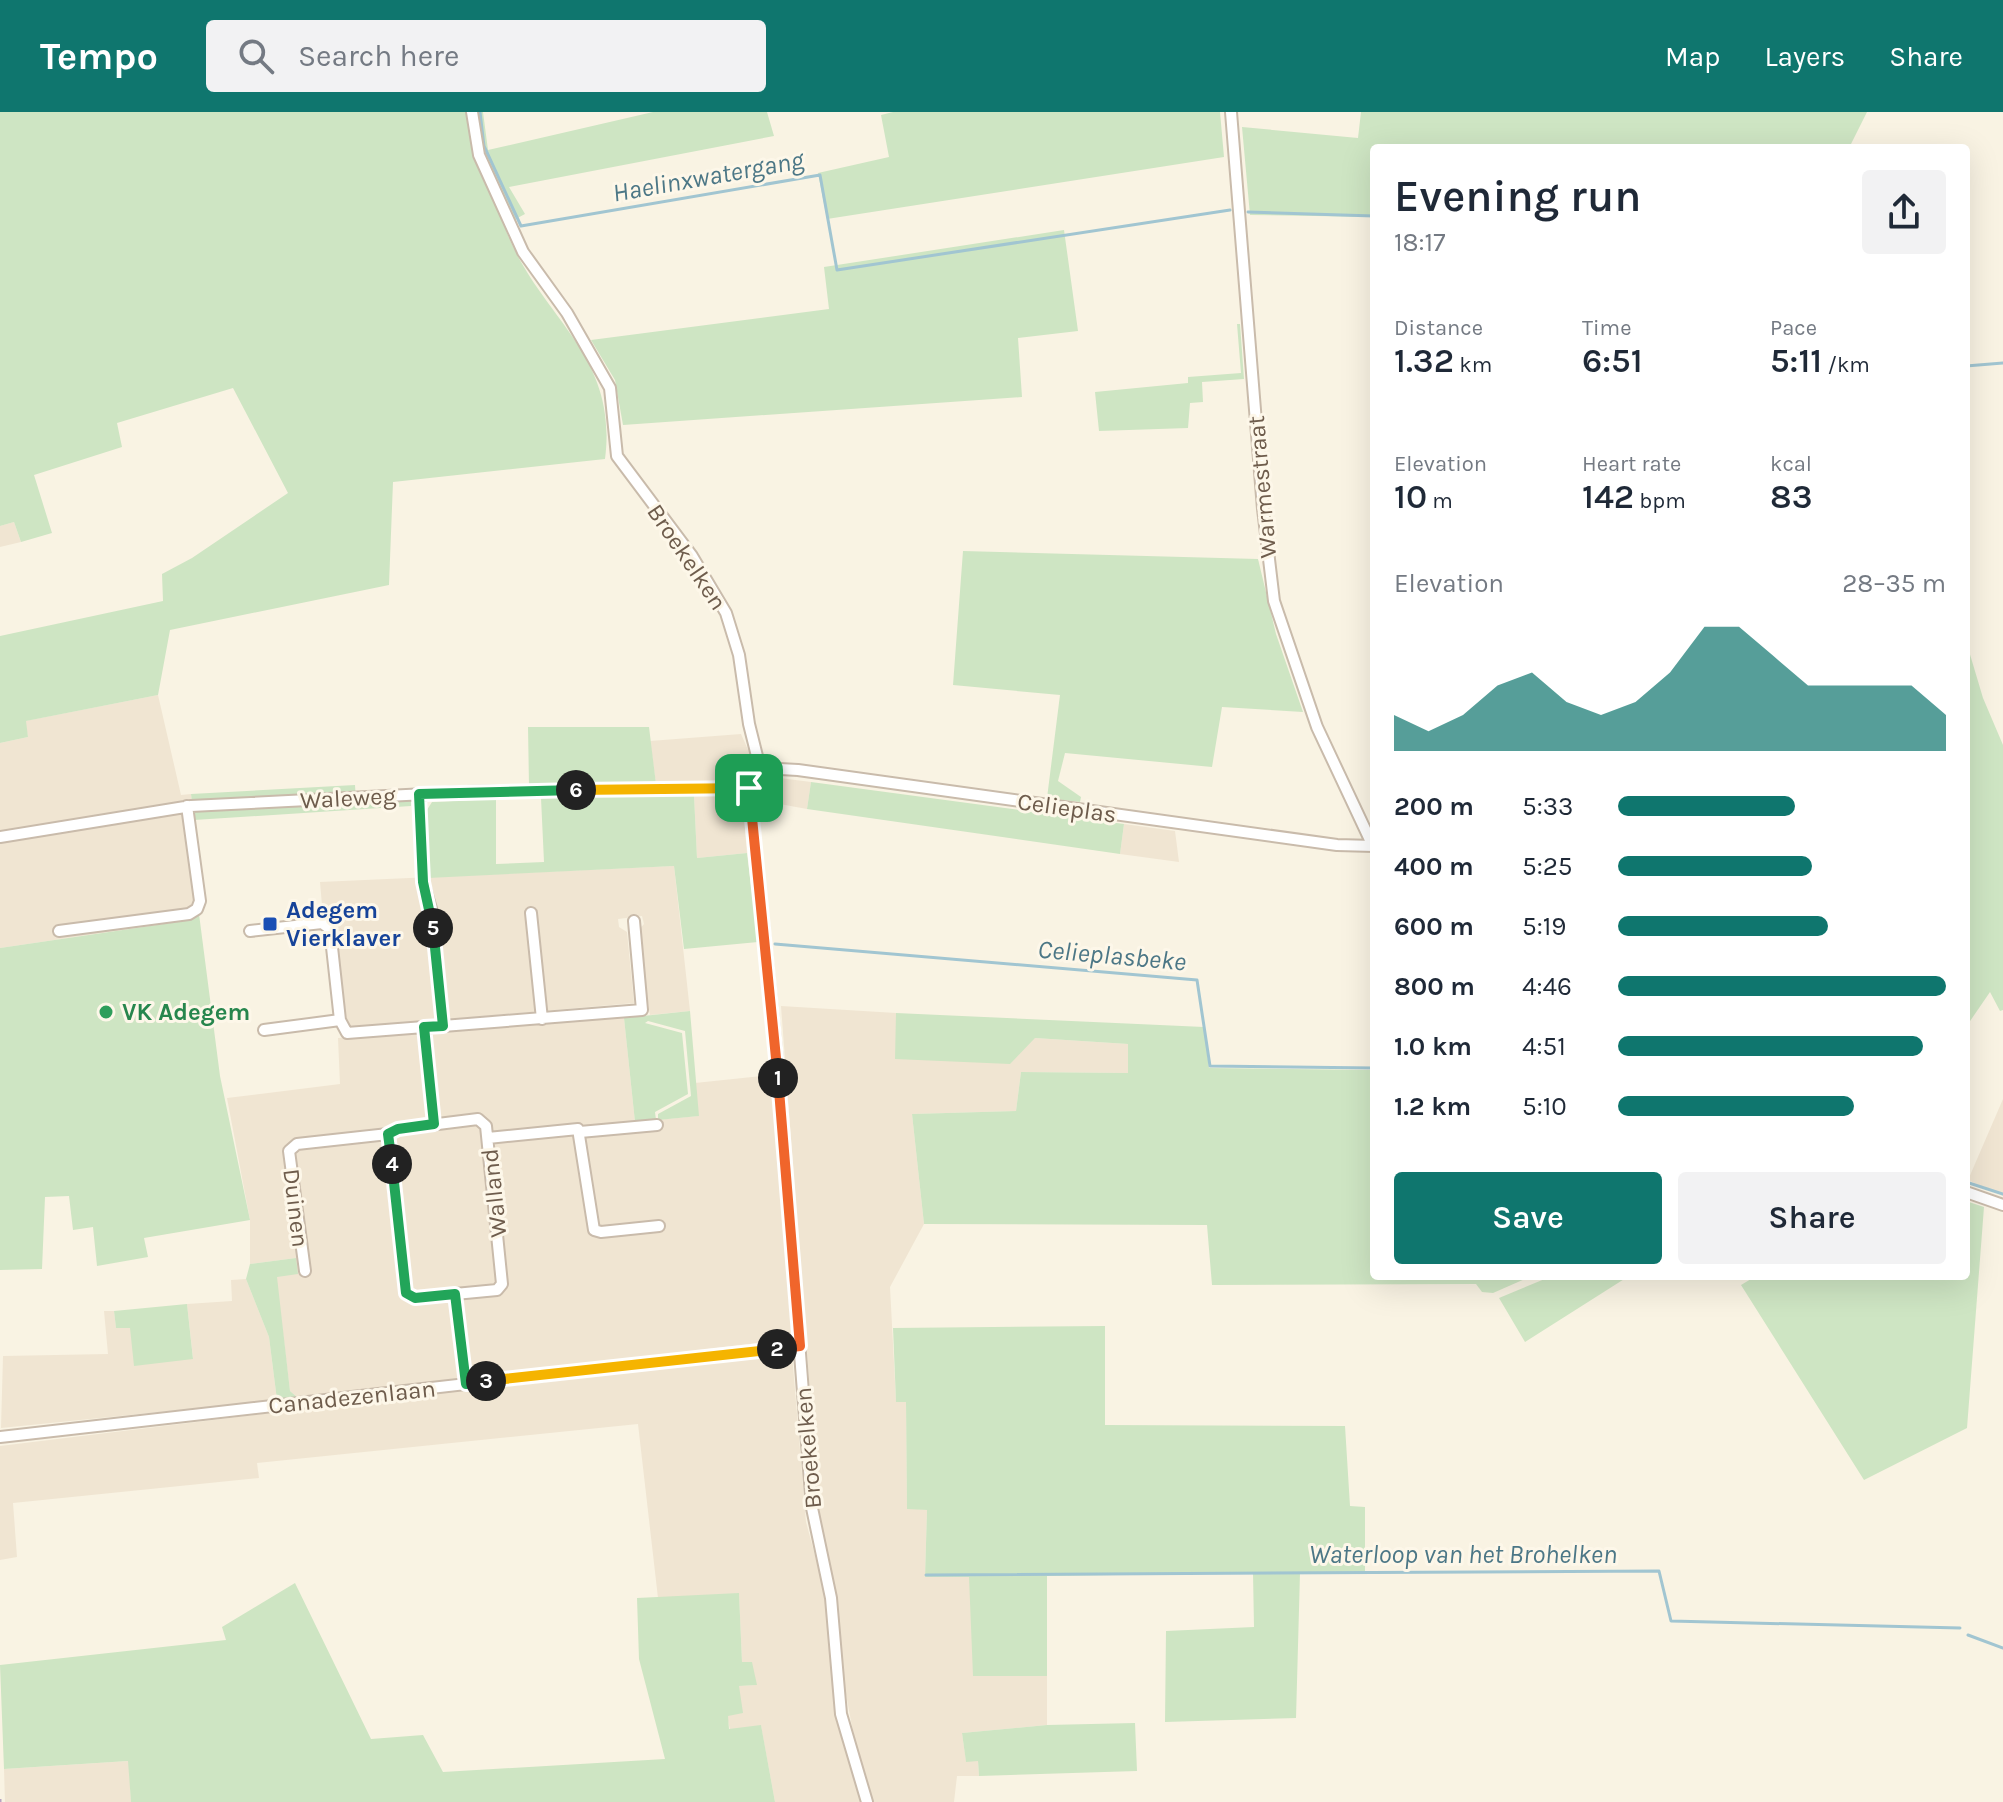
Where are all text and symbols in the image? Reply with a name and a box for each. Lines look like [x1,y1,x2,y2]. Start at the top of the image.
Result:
search box [206,20,766,92]
text: Tempo [40,34,158,79]
icon: search [234,34,278,78]
text: Search here [298,38,459,74]
text: Map [1665,40,1720,73]
text: Layers [1764,40,1845,73]
text: Share [1889,40,1963,73]
water label: Haelinxwatergang [610,144,808,209]
button: share [1862,170,1946,254]
text: Evening run [1394,171,1641,222]
text: 18:17 [1394,227,1445,258]
text: Distance [1394,315,1483,341]
text: Time [1582,315,1631,341]
text: Pace [1770,315,1817,341]
text: 1.32 [1394,341,1454,381]
text: 6:51 [1582,341,1643,381]
text: 5:11 [1770,341,1822,381]
text: km [1454,352,1492,378]
text: /km [1822,352,1870,378]
street label: Warmestraat [1242,414,1282,560]
text: Elevation [1394,451,1487,477]
text: Heart rate [1582,451,1681,477]
text: kcal [1770,451,1812,477]
text: 10 [1394,477,1427,517]
text: 142 [1582,477,1634,517]
text: 83 [1770,477,1813,517]
text: m [1427,488,1453,514]
text: bpm [1634,488,1686,514]
street label: Broekelken [641,499,733,615]
text: Elevation [1394,568,1504,599]
text: 28–35 m [1842,568,1946,599]
pin [715,754,783,822]
icon: arrive [727,766,771,810]
pin: 6 [556,770,596,810]
text: 6 [569,777,583,803]
street label: Waleweg [299,781,397,814]
street label: Celieplas [1016,787,1118,829]
text: 200 m [1394,791,1474,822]
text: 5:33 [1522,791,1573,822]
text: 400 m [1394,851,1474,882]
text: 5:25 [1522,851,1572,882]
place label: Adegem Vierklaver [286,896,401,952]
pin: 5 [413,908,453,948]
text: 600 m [1394,911,1474,942]
text: 5:19 [1522,911,1566,942]
marker: Adegem Vierklaver [261,915,279,933]
text: 5 [427,915,439,941]
water label: Celieplasbeke [1036,934,1187,977]
text: 800 m [1394,971,1475,1002]
text: 4:46 [1522,971,1572,1002]
place label: VK Adegem [122,998,250,1026]
marker: VK Adegem [97,1003,115,1021]
text: 1.0 km [1394,1031,1472,1062]
text: 4:51 [1522,1031,1566,1062]
pin: 1 [758,1058,798,1098]
text: 1 [774,1065,782,1091]
text: 1.2 km [1394,1091,1471,1122]
text: 5:10 [1522,1091,1567,1122]
pin: 4 [372,1144,412,1184]
street label: Walland [475,1147,513,1239]
text: 4 [385,1151,399,1177]
street label: Duinen [277,1167,315,1249]
button: Save [1394,1172,1662,1264]
button: Share [1678,1172,1946,1264]
pin: 2 [757,1329,797,1369]
text: 2 [770,1336,784,1362]
pin: 3 [466,1361,506,1401]
text: 3 [479,1368,493,1394]
street label: Canadezenlaan [267,1374,437,1420]
street label: Broekelken [789,1386,827,1510]
water label: Waterloop van het Brohelken [1309,1539,1617,1570]

